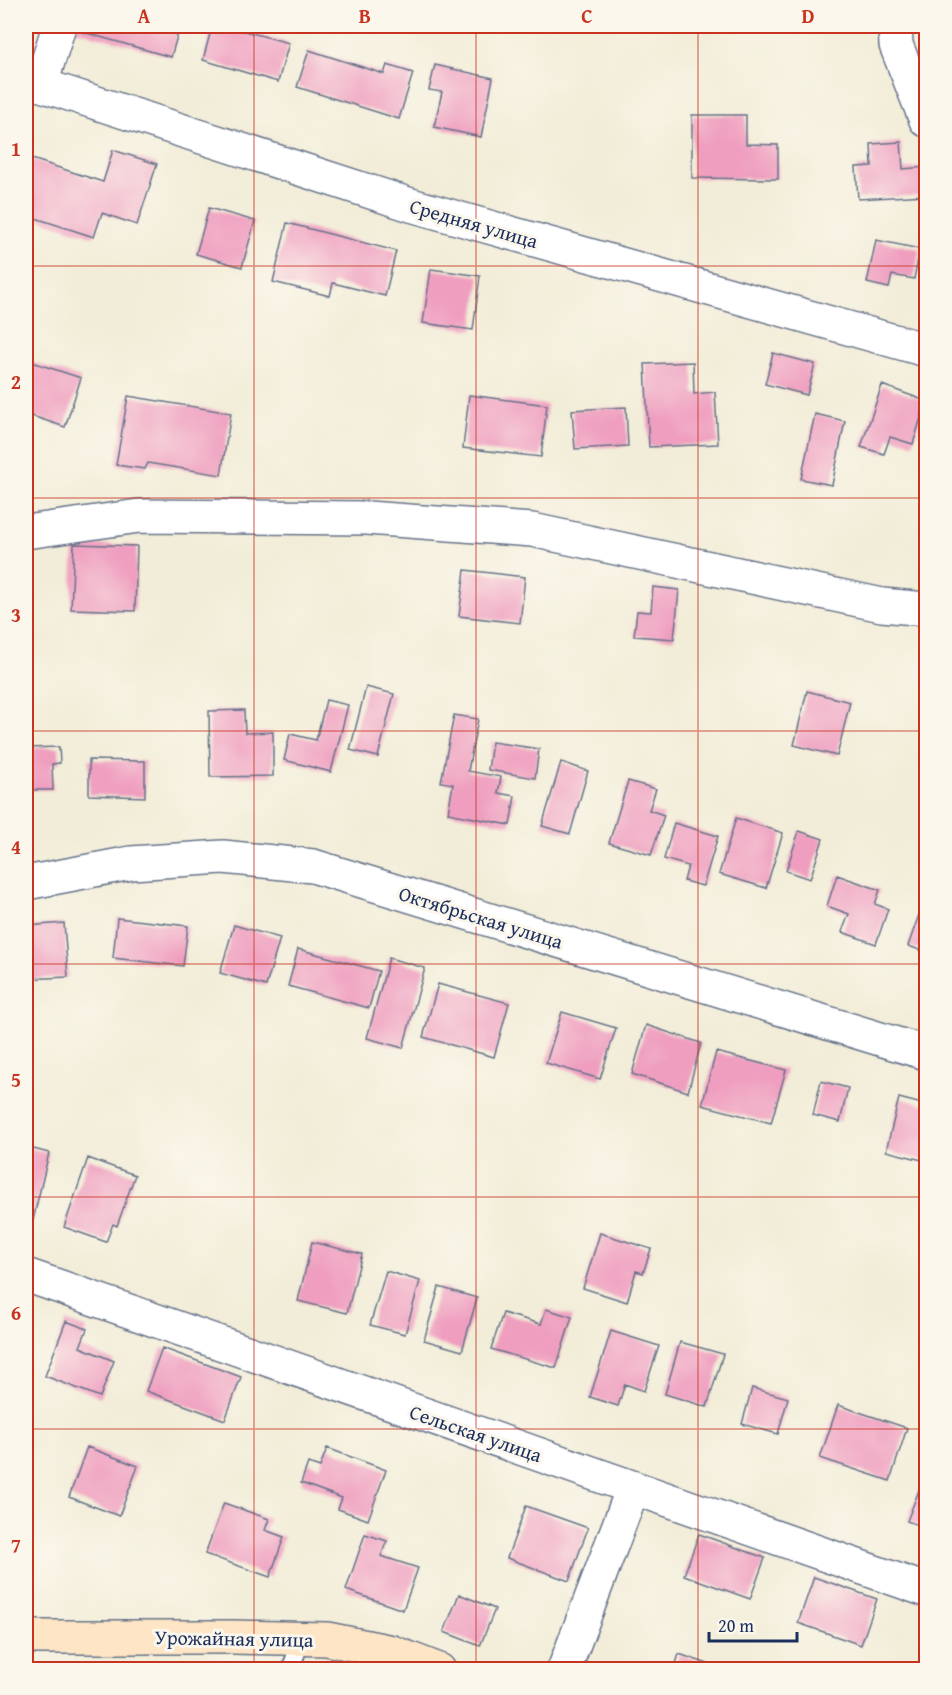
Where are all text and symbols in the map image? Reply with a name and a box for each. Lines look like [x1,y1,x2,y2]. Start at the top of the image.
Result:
text: A [138,1,151,30]
text: B [359,1,371,30]
text: C [581,1,593,30]
text: D [801,1,815,30]
text: 1 [11,134,21,163]
street label: Средняя улица [406,191,542,255]
text: 2 [11,367,21,396]
text: 3 [11,600,21,629]
text: 4 [11,832,21,861]
street label: Октябрьская улица [395,878,567,956]
text: 5 [11,1065,21,1094]
text: 6 [11,1298,21,1327]
street label: Сельская улица [406,1397,546,1469]
text: 7 [11,1530,21,1559]
scale bar [709,1605,798,1643]
text: 20 m [718,1612,754,1639]
street label: Урожайная улица [154,1622,314,1654]

